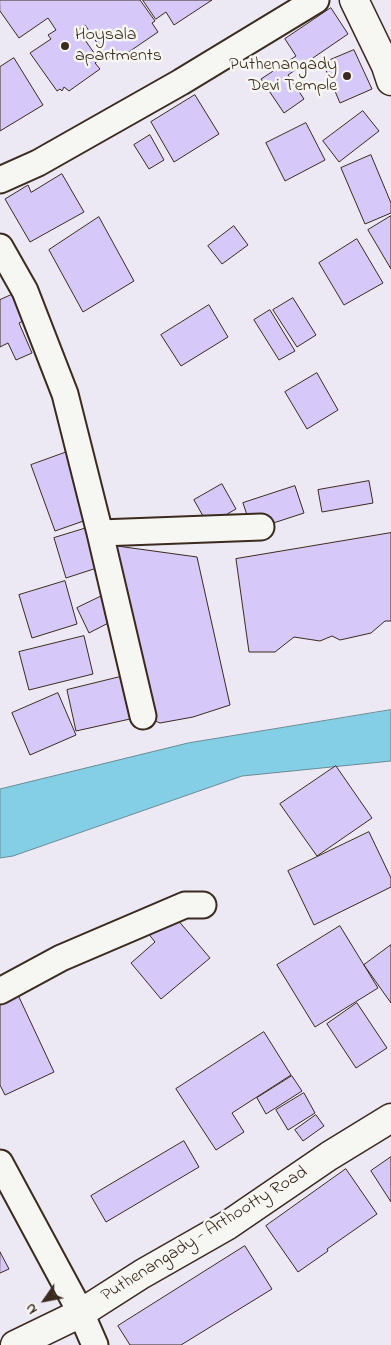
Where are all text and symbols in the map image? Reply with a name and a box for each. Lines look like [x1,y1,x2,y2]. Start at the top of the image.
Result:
place label: Hoysala apartments [75,25,162,68]
marker: Hoysala apartments [59,40,71,52]
place label: Puthenangady Devi Temple [229,55,337,98]
marker: Puthenangady Devi Temple [341,70,353,82]
street label: Puthenangady - Arthootty Road [98,1162,312,1308]
north arrow [20,1275,70,1325]
text: N [21,1299,43,1318]

